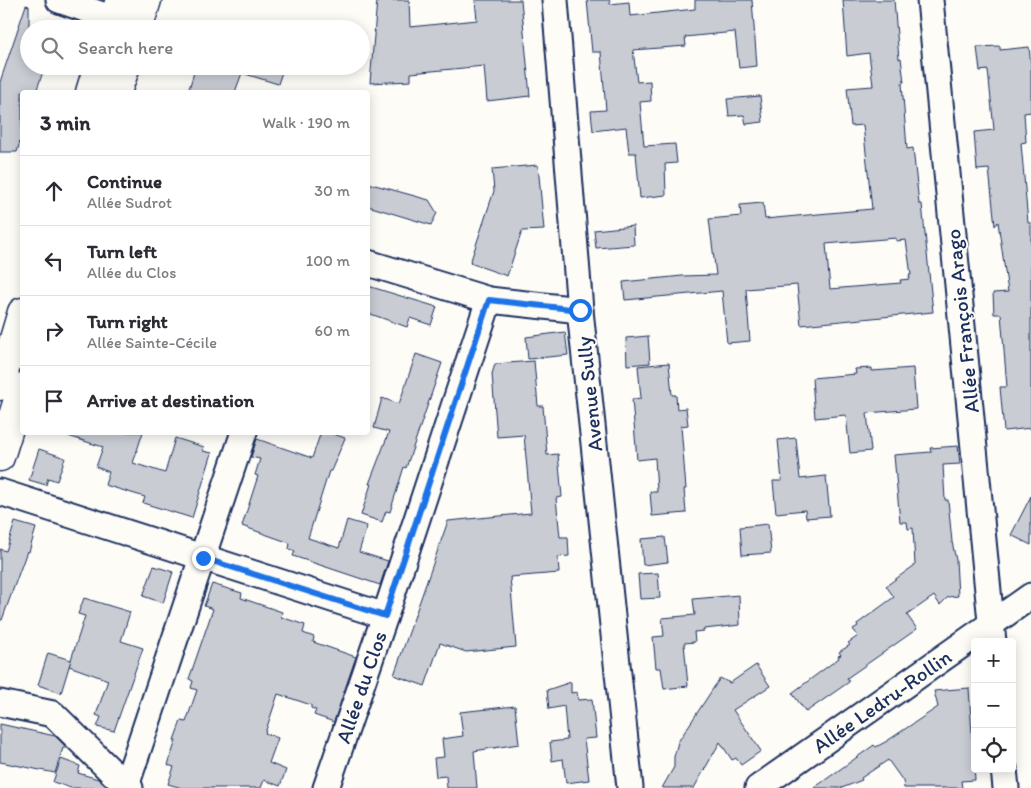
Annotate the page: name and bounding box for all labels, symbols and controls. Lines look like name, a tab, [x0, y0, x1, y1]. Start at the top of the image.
search box	[20, 20, 370, 75]
icon: search	[38, 34, 66, 62]
text: Search here	[78, 36, 173, 59]
text: 3 min	[40, 110, 90, 135]
text: Walk · 190 m	[262, 113, 350, 132]
text: Continue	[87, 170, 162, 193]
icon: ahead	[40, 177, 68, 205]
text: 30 m	[314, 181, 350, 200]
text: Allée Sudrot	[87, 193, 172, 212]
street label: Allée François Arago	[940, 228, 984, 414]
text: Turn left	[87, 240, 157, 263]
icon: left	[40, 247, 68, 275]
text: 100 m	[306, 251, 350, 270]
text: Allée du Clos	[87, 263, 176, 282]
route start	[569, 299, 592, 322]
text: Turn right	[87, 310, 168, 333]
icon: right	[40, 317, 68, 345]
text: 60 m	[315, 321, 350, 340]
text: Allée Sainte-Cécile	[87, 333, 217, 352]
street label: Avenue Sully	[571, 335, 607, 453]
icon: arrive	[40, 387, 68, 415]
text: Arrive at destination	[87, 389, 254, 412]
route end	[192, 547, 215, 570]
street label: Allée du Clos	[330, 628, 392, 746]
map controls	[971, 638, 1016, 773]
button: +	[971, 638, 1016, 683]
street label: Allée Ledru-Rollin	[808, 644, 956, 758]
button: −	[971, 683, 1016, 728]
button: locate	[971, 728, 1016, 773]

